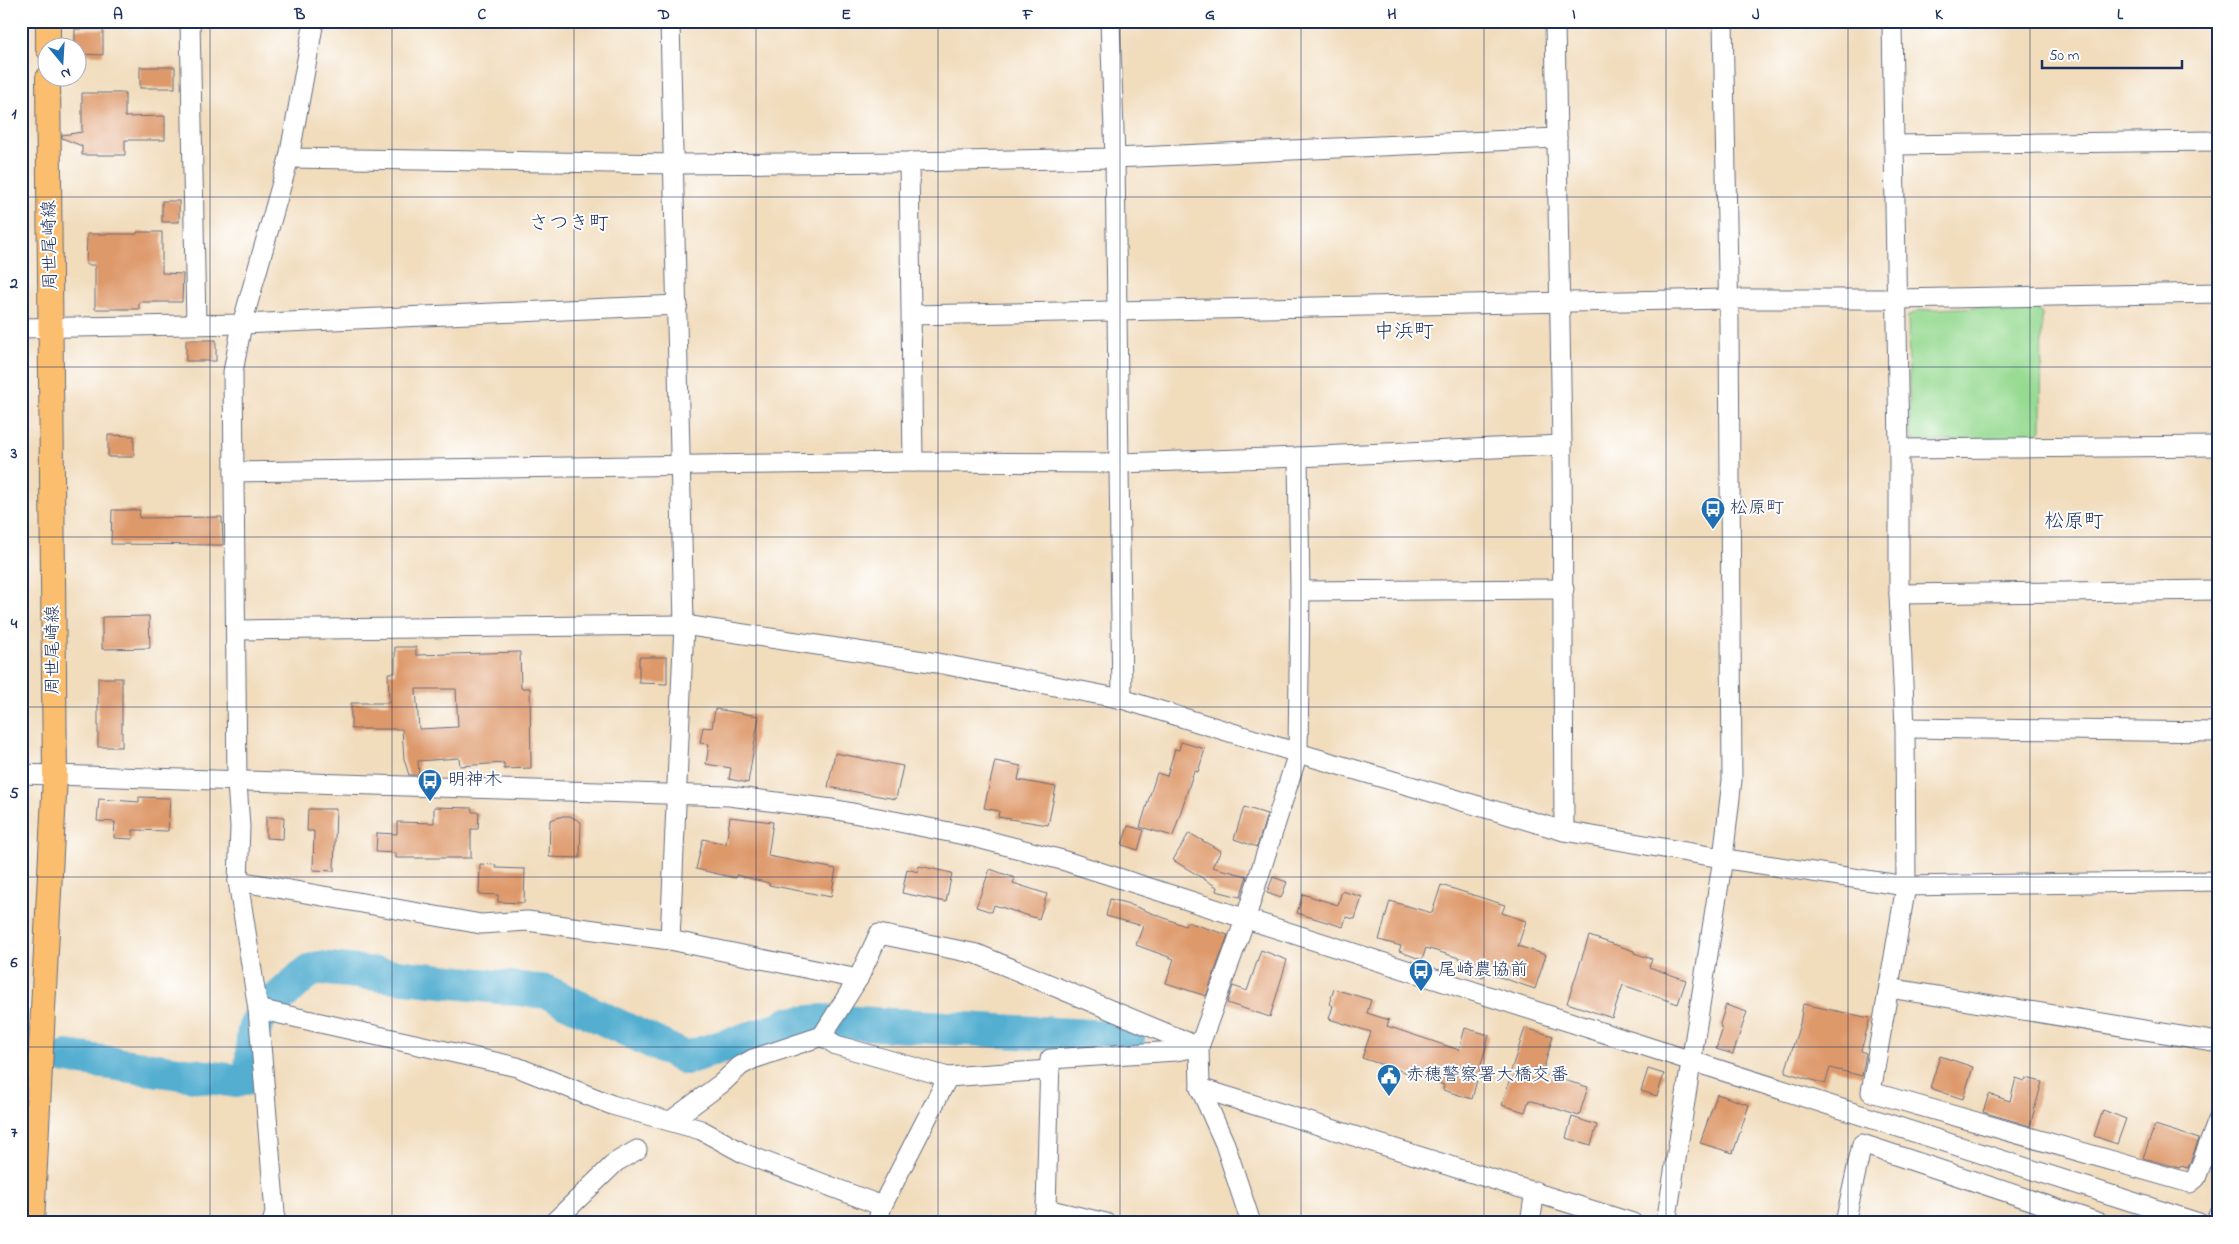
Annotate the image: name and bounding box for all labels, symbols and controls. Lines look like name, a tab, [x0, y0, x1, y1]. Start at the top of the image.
text: A	[113, 3, 123, 27]
text: B	[294, 3, 306, 27]
text: C	[478, 3, 487, 27]
text: D	[657, 3, 670, 27]
text: E	[841, 3, 851, 27]
text: F	[1022, 3, 1034, 27]
text: G	[1205, 3, 1215, 27]
text: H	[1387, 3, 1397, 27]
text: I	[1572, 3, 1576, 27]
text: J	[1752, 3, 1760, 27]
text: K	[1935, 3, 1944, 27]
text: L	[2117, 3, 2124, 27]
north arrow	[38, 38, 88, 88]
scale bar	[2042, 38, 2182, 70]
text: 50 m	[2049, 45, 2080, 67]
text: N	[58, 61, 73, 84]
text: 1	[11, 102, 17, 126]
street label: 周世尾崎線	[37, 200, 65, 290]
district label: さつき町	[529, 210, 609, 239]
text: 2	[9, 272, 18, 296]
district label: 中浜町	[1374, 318, 1434, 347]
text: 3	[10, 442, 18, 466]
bus stop icon: 松原町	[1700, 496, 1726, 530]
place label: 松原町	[1730, 496, 1784, 522]
district label: 松原町	[2044, 508, 2104, 537]
street label: 周世尾崎線	[41, 605, 67, 695]
text: 4	[10, 612, 18, 636]
bus stop icon: 明神木	[417, 768, 443, 802]
place label: 明神木	[448, 768, 502, 794]
text: 5	[9, 782, 19, 806]
text: 6	[9, 951, 18, 975]
bus stop icon: 尾崎農協前	[1408, 958, 1434, 992]
place label: 尾崎農協前	[1438, 958, 1528, 984]
public building icon: 赤穂警察署大橋交番	[1376, 1063, 1402, 1097]
place label: 赤穂警察署大橋交番	[1406, 1063, 1568, 1089]
text: 7	[11, 1121, 18, 1145]

